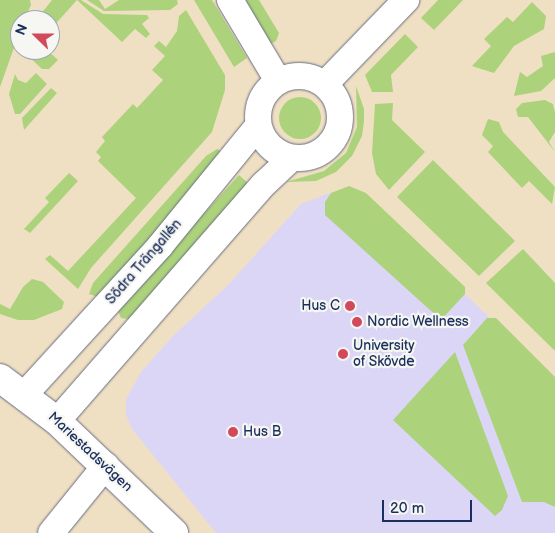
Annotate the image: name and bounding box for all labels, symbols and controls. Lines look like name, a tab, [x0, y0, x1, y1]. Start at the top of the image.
north arrow	[10, 10, 60, 60]
text: N	[12, 22, 31, 38]
street label: Södra Trängallén	[102, 216, 186, 308]
place label: Hus C	[301, 298, 340, 314]
marker: Hus C	[344, 300, 356, 312]
place label: Nordic Wellness	[367, 314, 469, 330]
marker: Nordic Wellness	[351, 316, 363, 328]
place label: University of Skövde	[353, 338, 415, 371]
marker: University of Skövde	[337, 348, 349, 360]
street label: Mariestadsvägen	[44, 409, 136, 495]
place label: Hus B	[243, 424, 281, 440]
marker: Hus B	[227, 426, 239, 438]
scale bar	[385, 490, 475, 522]
text: 20 m	[390, 499, 424, 518]

